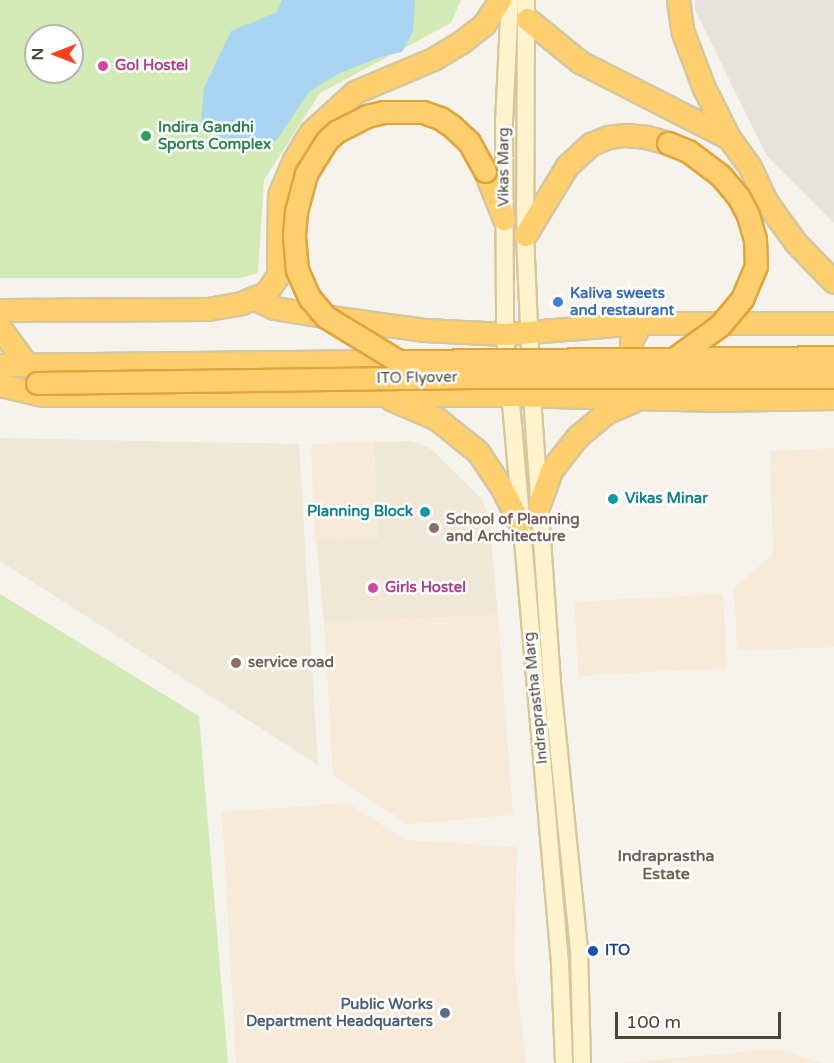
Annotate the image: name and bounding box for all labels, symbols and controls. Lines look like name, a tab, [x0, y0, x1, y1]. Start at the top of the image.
north arrow	[24, 24, 84, 84]
text: N	[28, 48, 48, 60]
place label: Gol Hostel	[115, 57, 188, 75]
marker: Gol Hostel	[96, 59, 110, 73]
place label: Indira Gandhi Sports Complex	[158, 118, 271, 153]
street label: Vikas Marg	[495, 127, 513, 207]
marker: Indira Gandhi Sports Complex	[139, 129, 153, 143]
place label: Kaliva sweets and restaurant	[570, 284, 674, 319]
marker: Kaliva sweets and restaurant	[551, 295, 565, 309]
street label: ITO Flyover	[376, 368, 458, 388]
place label: Vikas Minar	[625, 490, 708, 508]
marker: Vikas Minar	[606, 492, 620, 506]
place label: Planning Block	[307, 503, 413, 521]
marker: Planning Block	[418, 505, 432, 519]
place label: School of Planning and Architecture	[446, 510, 580, 545]
marker: School of Planning and Architecture	[427, 521, 441, 535]
place label: Girls Hostel	[385, 579, 466, 597]
marker: Girls Hostel	[366, 581, 380, 595]
street label: Indraprastha Marg	[520, 631, 552, 765]
place label: service road	[248, 654, 334, 672]
marker: service road	[229, 656, 243, 670]
district label: Indraprastha Estate	[617, 846, 715, 884]
place label: ITO	[605, 942, 630, 960]
marker: ITO	[586, 944, 600, 958]
place label: Public Works Department Headquarters	[246, 995, 433, 1030]
scale bar	[618, 1000, 784, 1038]
marker: Public Works Department Headquarters	[438, 1006, 452, 1020]
text: 100 m	[626, 1011, 681, 1033]

